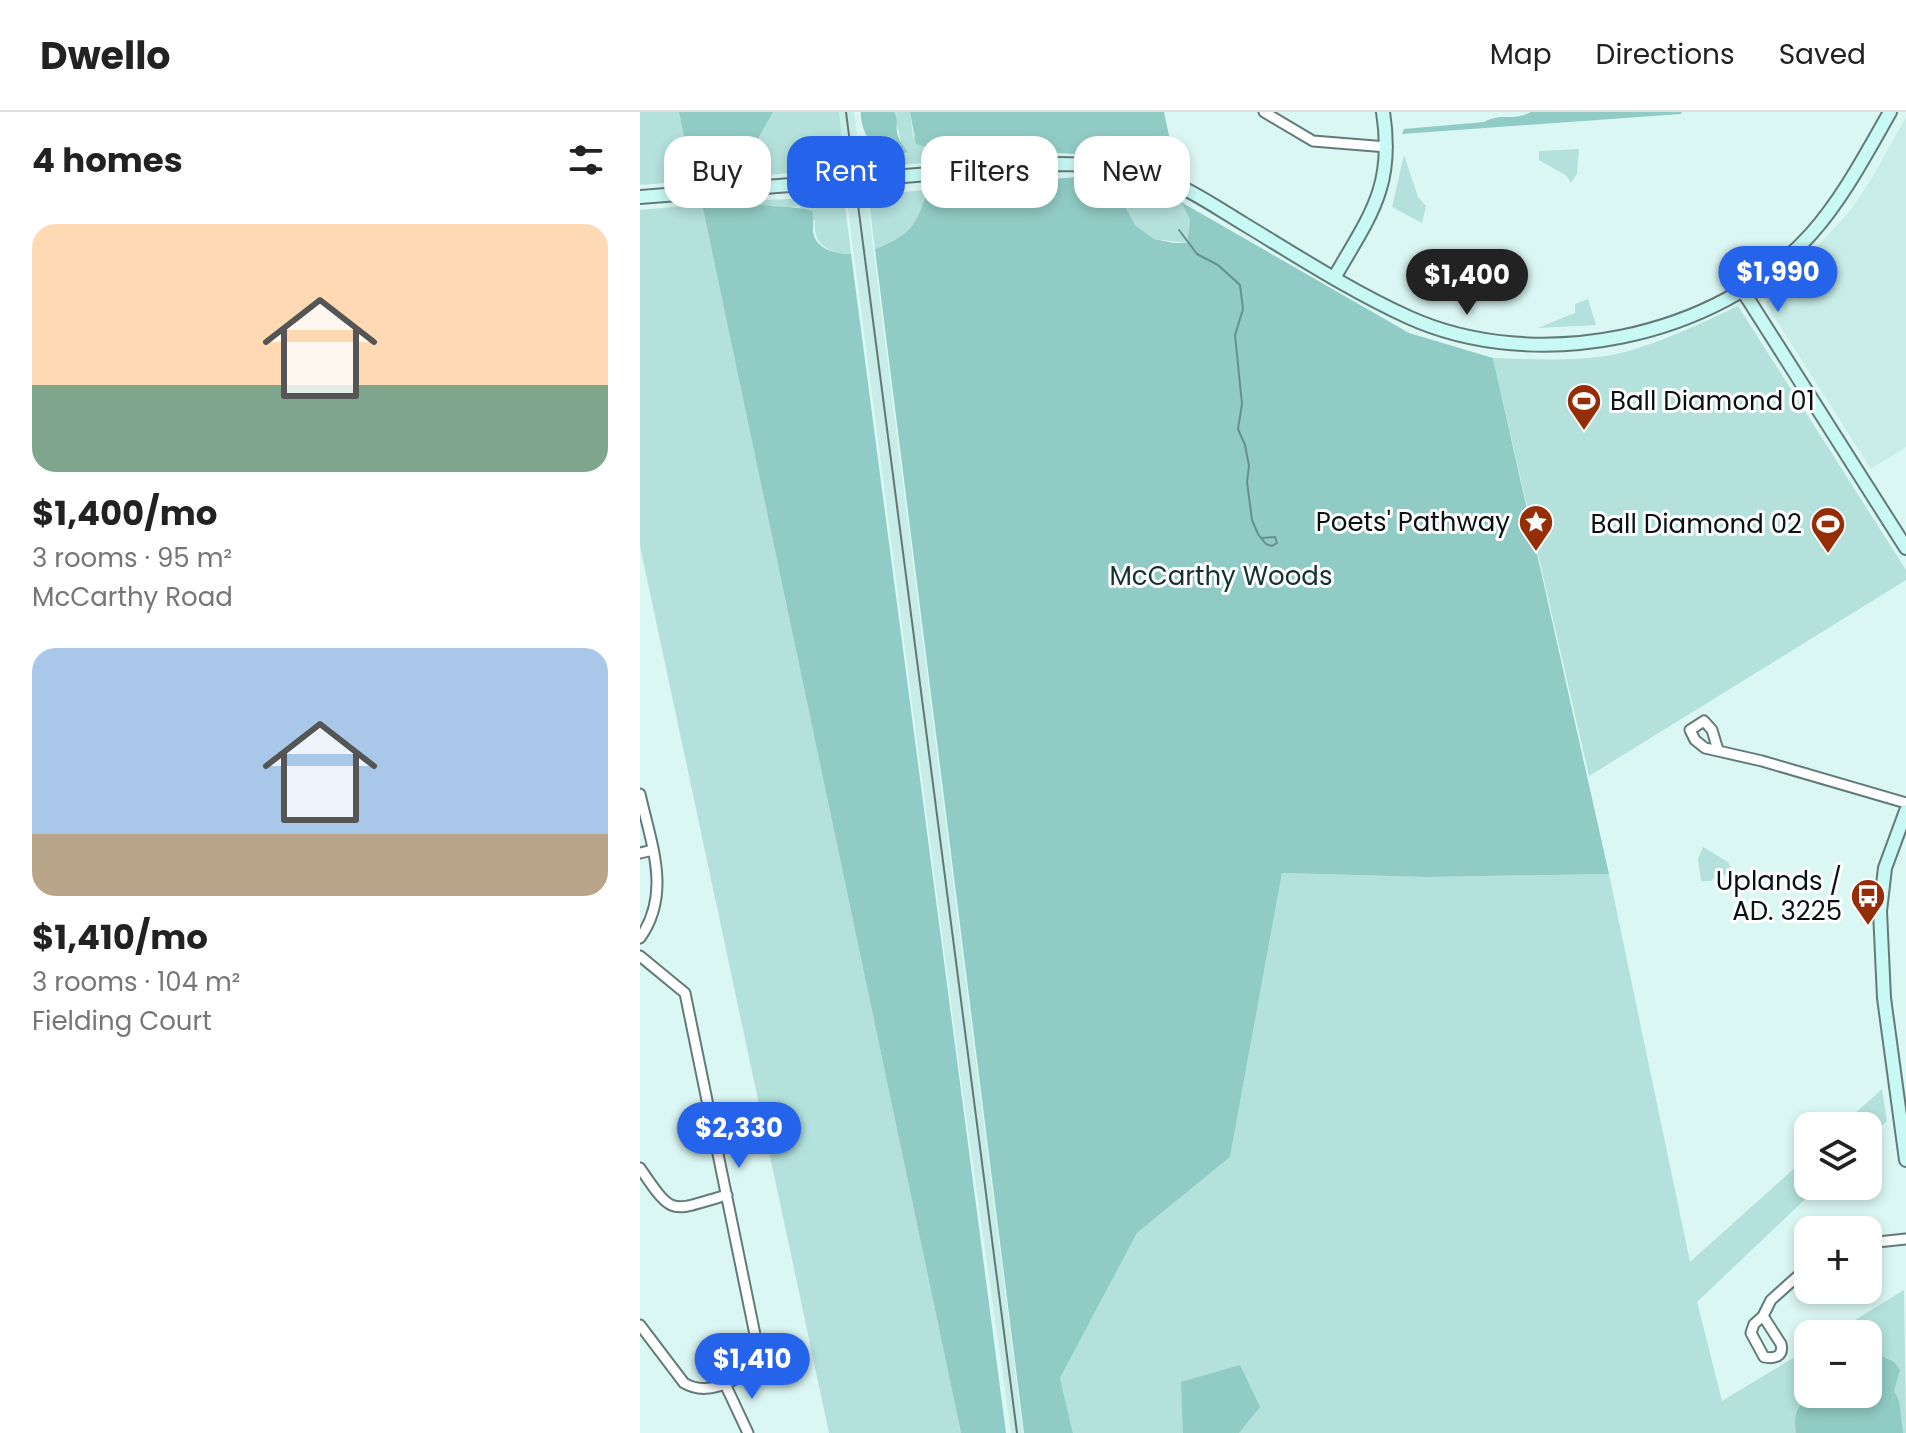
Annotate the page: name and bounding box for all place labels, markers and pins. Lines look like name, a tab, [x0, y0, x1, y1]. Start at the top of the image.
pin: $1,990	[1713, 246, 1843, 314]
pin: $1,400	[1402, 249, 1532, 317]
sports icon: Ball Diamond 01	[1565, 382, 1603, 432]
place label: Ball Diamond 01	[1610, 383, 1815, 419]
place icon: Poets' Pathway	[1517, 503, 1555, 553]
place label: Poets' Pathway	[1316, 504, 1510, 540]
sports icon: Ball Diamond 02	[1809, 505, 1847, 555]
place label: Ball Diamond 02	[1591, 506, 1802, 542]
place label: Uplands / AD. 3225	[1716, 863, 1842, 929]
bus stop icon: Uplands / AD. 3225	[1849, 877, 1887, 927]
pin: $2,330	[674, 1102, 804, 1170]
pin: $1,410	[687, 1333, 817, 1401]

